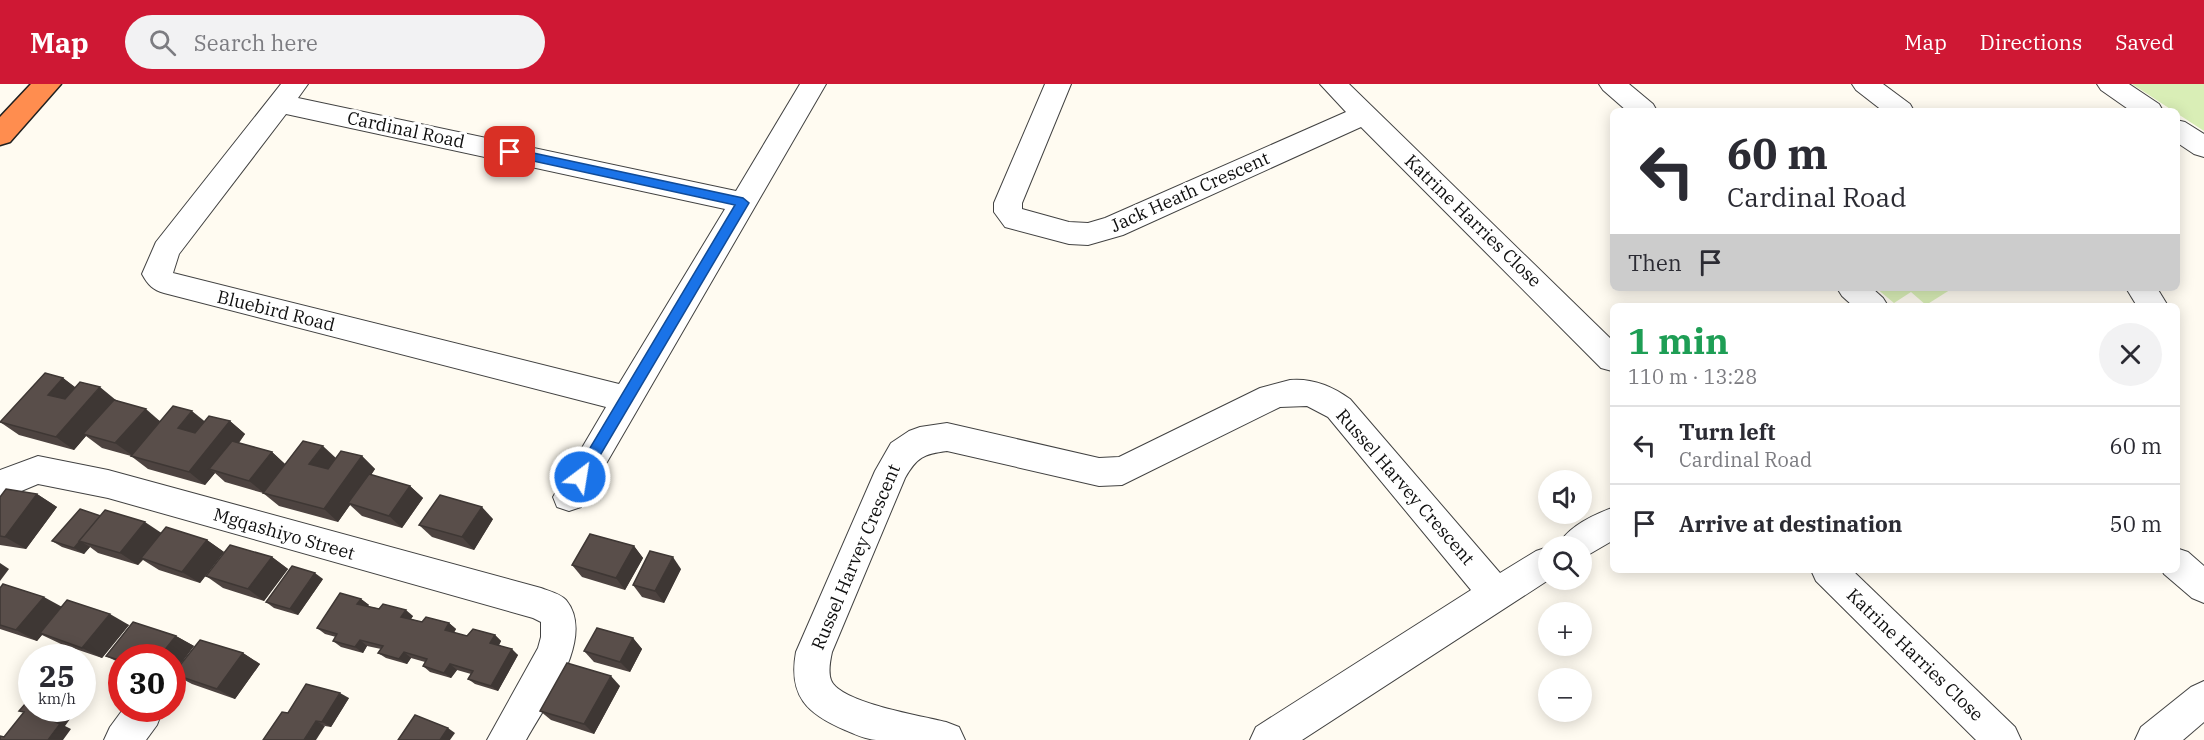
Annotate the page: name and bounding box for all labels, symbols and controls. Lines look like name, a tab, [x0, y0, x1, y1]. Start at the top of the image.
search box	[125, 15, 545, 69]
text: Map	[30, 24, 89, 61]
icon: search	[146, 26, 179, 59]
text: Search here	[194, 28, 318, 57]
text: Map	[1904, 28, 1947, 56]
text: Directions	[1980, 28, 2082, 56]
text: Saved	[2115, 28, 2174, 56]
street label: Cardinal Road	[345, 106, 467, 153]
pin	[484, 126, 535, 177]
text: 60 m	[1727, 126, 1828, 181]
icon: left	[1628, 132, 1706, 210]
icon: arrive	[493, 135, 526, 168]
street label: Jack Heath Crescent	[1107, 146, 1273, 237]
street label: Katrine Harries Close	[1400, 149, 1547, 292]
text: Cardinal Road	[1727, 179, 1907, 214]
icon: arrive	[1694, 246, 1727, 279]
text: Then	[1628, 248, 1682, 277]
street label: Bluebird Road	[215, 285, 338, 336]
text: 1 min	[1628, 317, 1729, 364]
button: close	[2099, 323, 2162, 386]
text: 110 m · 13:28	[1628, 363, 1757, 390]
street label: Russel Harvey Crescent	[1331, 404, 1480, 570]
text: Turn left	[1679, 417, 1775, 446]
icon: left	[1628, 429, 1661, 462]
text: 60 m	[2110, 431, 2162, 460]
position arrow	[548, 445, 612, 509]
text: Cardinal Road	[1679, 446, 1812, 473]
street label: Russel Harvey Crescent	[806, 460, 905, 653]
map controls	[1538, 470, 1592, 722]
button: sound	[1538, 470, 1592, 524]
street label: Mgqashiyo Street	[211, 502, 357, 565]
icon: arrive	[1628, 507, 1661, 540]
text: Arrive at destination	[1679, 509, 1902, 538]
text: 50 m	[2110, 509, 2162, 538]
button: search	[1538, 536, 1592, 590]
street label: Katrine Harries Close	[1842, 583, 1989, 726]
button: +	[1538, 602, 1592, 656]
speed limit sign: 30	[108, 644, 186, 722]
text: 25	[39, 656, 75, 695]
button: −	[1538, 668, 1592, 722]
text: km/h	[38, 689, 76, 708]

